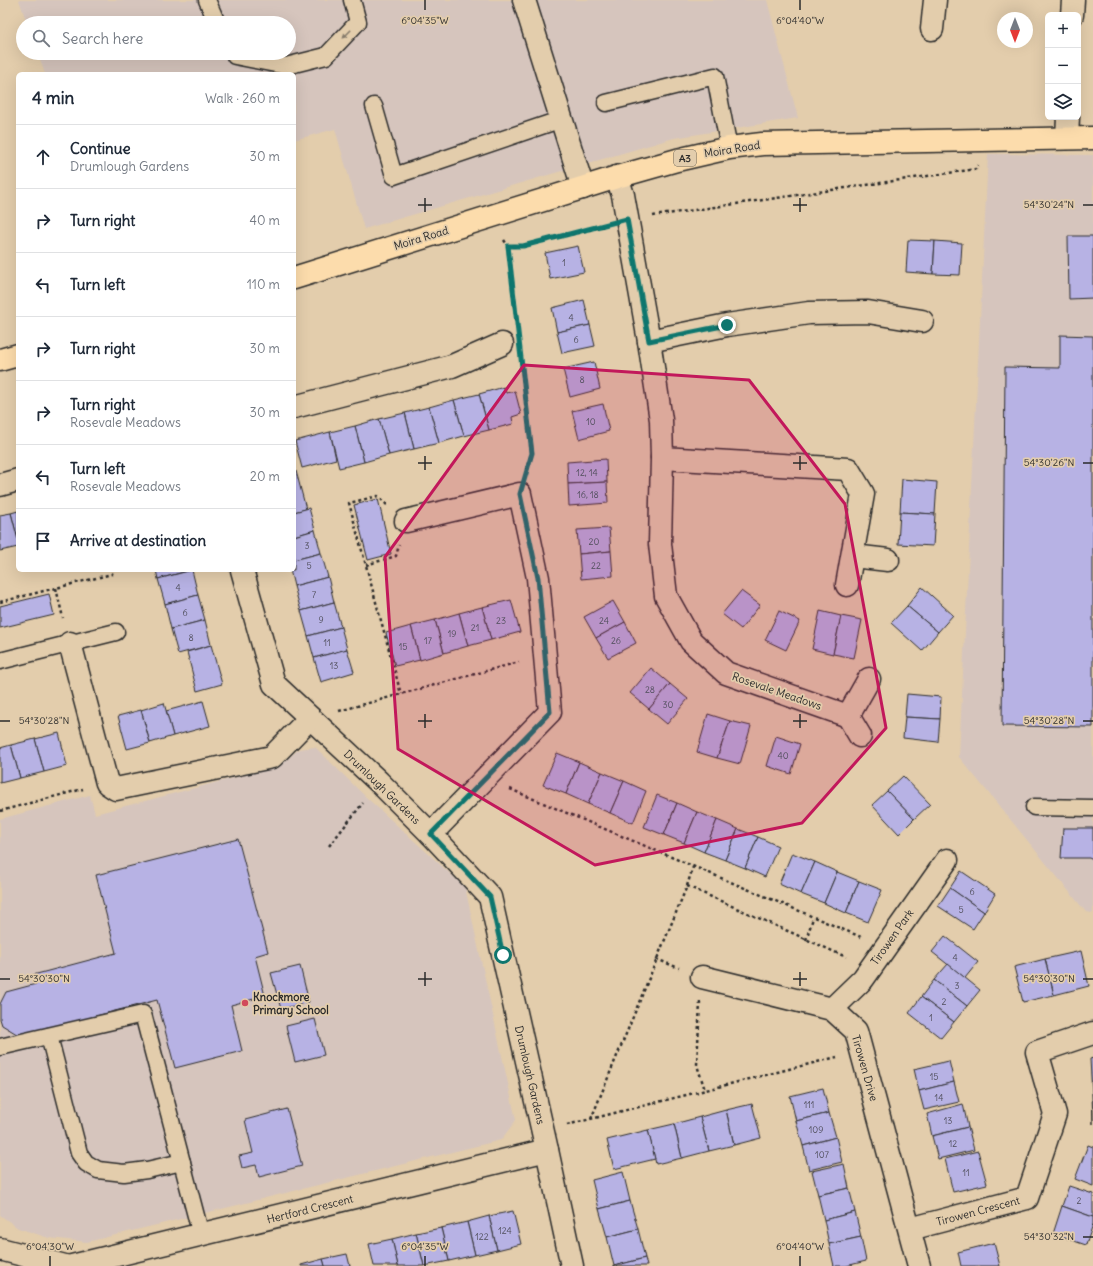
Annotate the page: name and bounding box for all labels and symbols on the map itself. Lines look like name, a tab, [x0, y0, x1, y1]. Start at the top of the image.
north arrow	[997, 12, 1033, 48]
text: 6°04'35"W	[401, 14, 449, 27]
text: 6°04'40"W	[776, 14, 824, 27]
one-way arrow	[342, 29, 352, 39]
street label: Moira Road	[703, 138, 762, 160]
road number: A3	[674, 150, 696, 166]
text: 54°30'24"N	[1024, 198, 1074, 211]
street label: Moira Road	[392, 223, 451, 253]
house number: 1	[562, 257, 566, 268]
house number: 4	[568, 312, 574, 323]
route end	[718, 316, 736, 334]
house number: 6	[573, 334, 579, 345]
house number: 8	[579, 374, 585, 385]
house number: 10	[586, 416, 596, 427]
text: 54°30'26"N	[1024, 456, 1074, 469]
house number: 12, 14	[576, 467, 598, 478]
house number: 16, 18	[577, 489, 599, 500]
house number: 20	[589, 536, 600, 547]
house number: 3	[304, 540, 310, 551]
house number: 5	[306, 560, 312, 571]
house number: 22	[591, 560, 601, 571]
house number: 4	[175, 582, 181, 593]
house number: 7	[312, 589, 317, 600]
house number: 6	[182, 607, 188, 618]
house number: 9	[318, 614, 324, 625]
house number: 23	[496, 615, 506, 626]
house number: 24	[599, 615, 609, 626]
house number: 21	[471, 622, 479, 633]
house number: 19	[448, 628, 456, 639]
house number: 8	[188, 632, 194, 643]
house number: 17	[424, 635, 433, 646]
house number: 26	[611, 635, 621, 646]
house number: 11	[323, 637, 331, 648]
house number: 15	[399, 641, 407, 652]
house number: 13	[330, 660, 338, 671]
street label: Rosevale Meadows	[730, 669, 824, 713]
house number: 28	[645, 684, 655, 695]
house number: 30	[662, 699, 674, 710]
text: 54°30'28"N	[19, 714, 69, 727]
text: 54°30'28"N	[1024, 714, 1074, 727]
street label: Drumlough Gardens	[341, 747, 423, 827]
house number: 40	[777, 750, 789, 761]
house number: 6	[969, 886, 975, 897]
house number: 5	[958, 904, 964, 915]
street label: Tirowen Park	[868, 906, 917, 968]
route start	[494, 946, 512, 964]
house number: 4	[952, 952, 958, 963]
text: 54°30'30"N	[18, 972, 70, 985]
text: 54°30'30"N	[1023, 972, 1075, 985]
house number: 3	[954, 980, 960, 991]
place label: Knockmore Primary School	[253, 990, 329, 1018]
house number: 2	[942, 996, 947, 1007]
marker: Knockmore Primary School	[240, 998, 250, 1008]
house number: 1	[929, 1012, 933, 1023]
street label: Drumlough Gardens	[512, 1024, 548, 1126]
street label: Tirowen Drive	[849, 1033, 881, 1103]
house number: 15	[930, 1071, 938, 1082]
house number: 14	[935, 1092, 943, 1103]
house number: 111	[804, 1099, 814, 1110]
house number: 13	[944, 1115, 952, 1126]
house number: 109	[809, 1124, 823, 1135]
house number: 12	[949, 1138, 957, 1149]
house number: 107	[815, 1149, 829, 1160]
house number: 11	[962, 1167, 970, 1178]
street label: Hertford Crescent	[265, 1191, 355, 1227]
street label: Tirowen Crescent	[935, 1193, 1022, 1229]
house number: 2	[1077, 1195, 1082, 1206]
house number: 124	[498, 1225, 512, 1236]
text: 54°30'32"N	[1024, 1230, 1074, 1243]
house number: 122	[475, 1231, 489, 1242]
text: 6°04'30"W	[26, 1240, 74, 1253]
text: 6°04'35"W	[401, 1240, 449, 1253]
text: 6°04'40"W	[776, 1240, 824, 1253]

